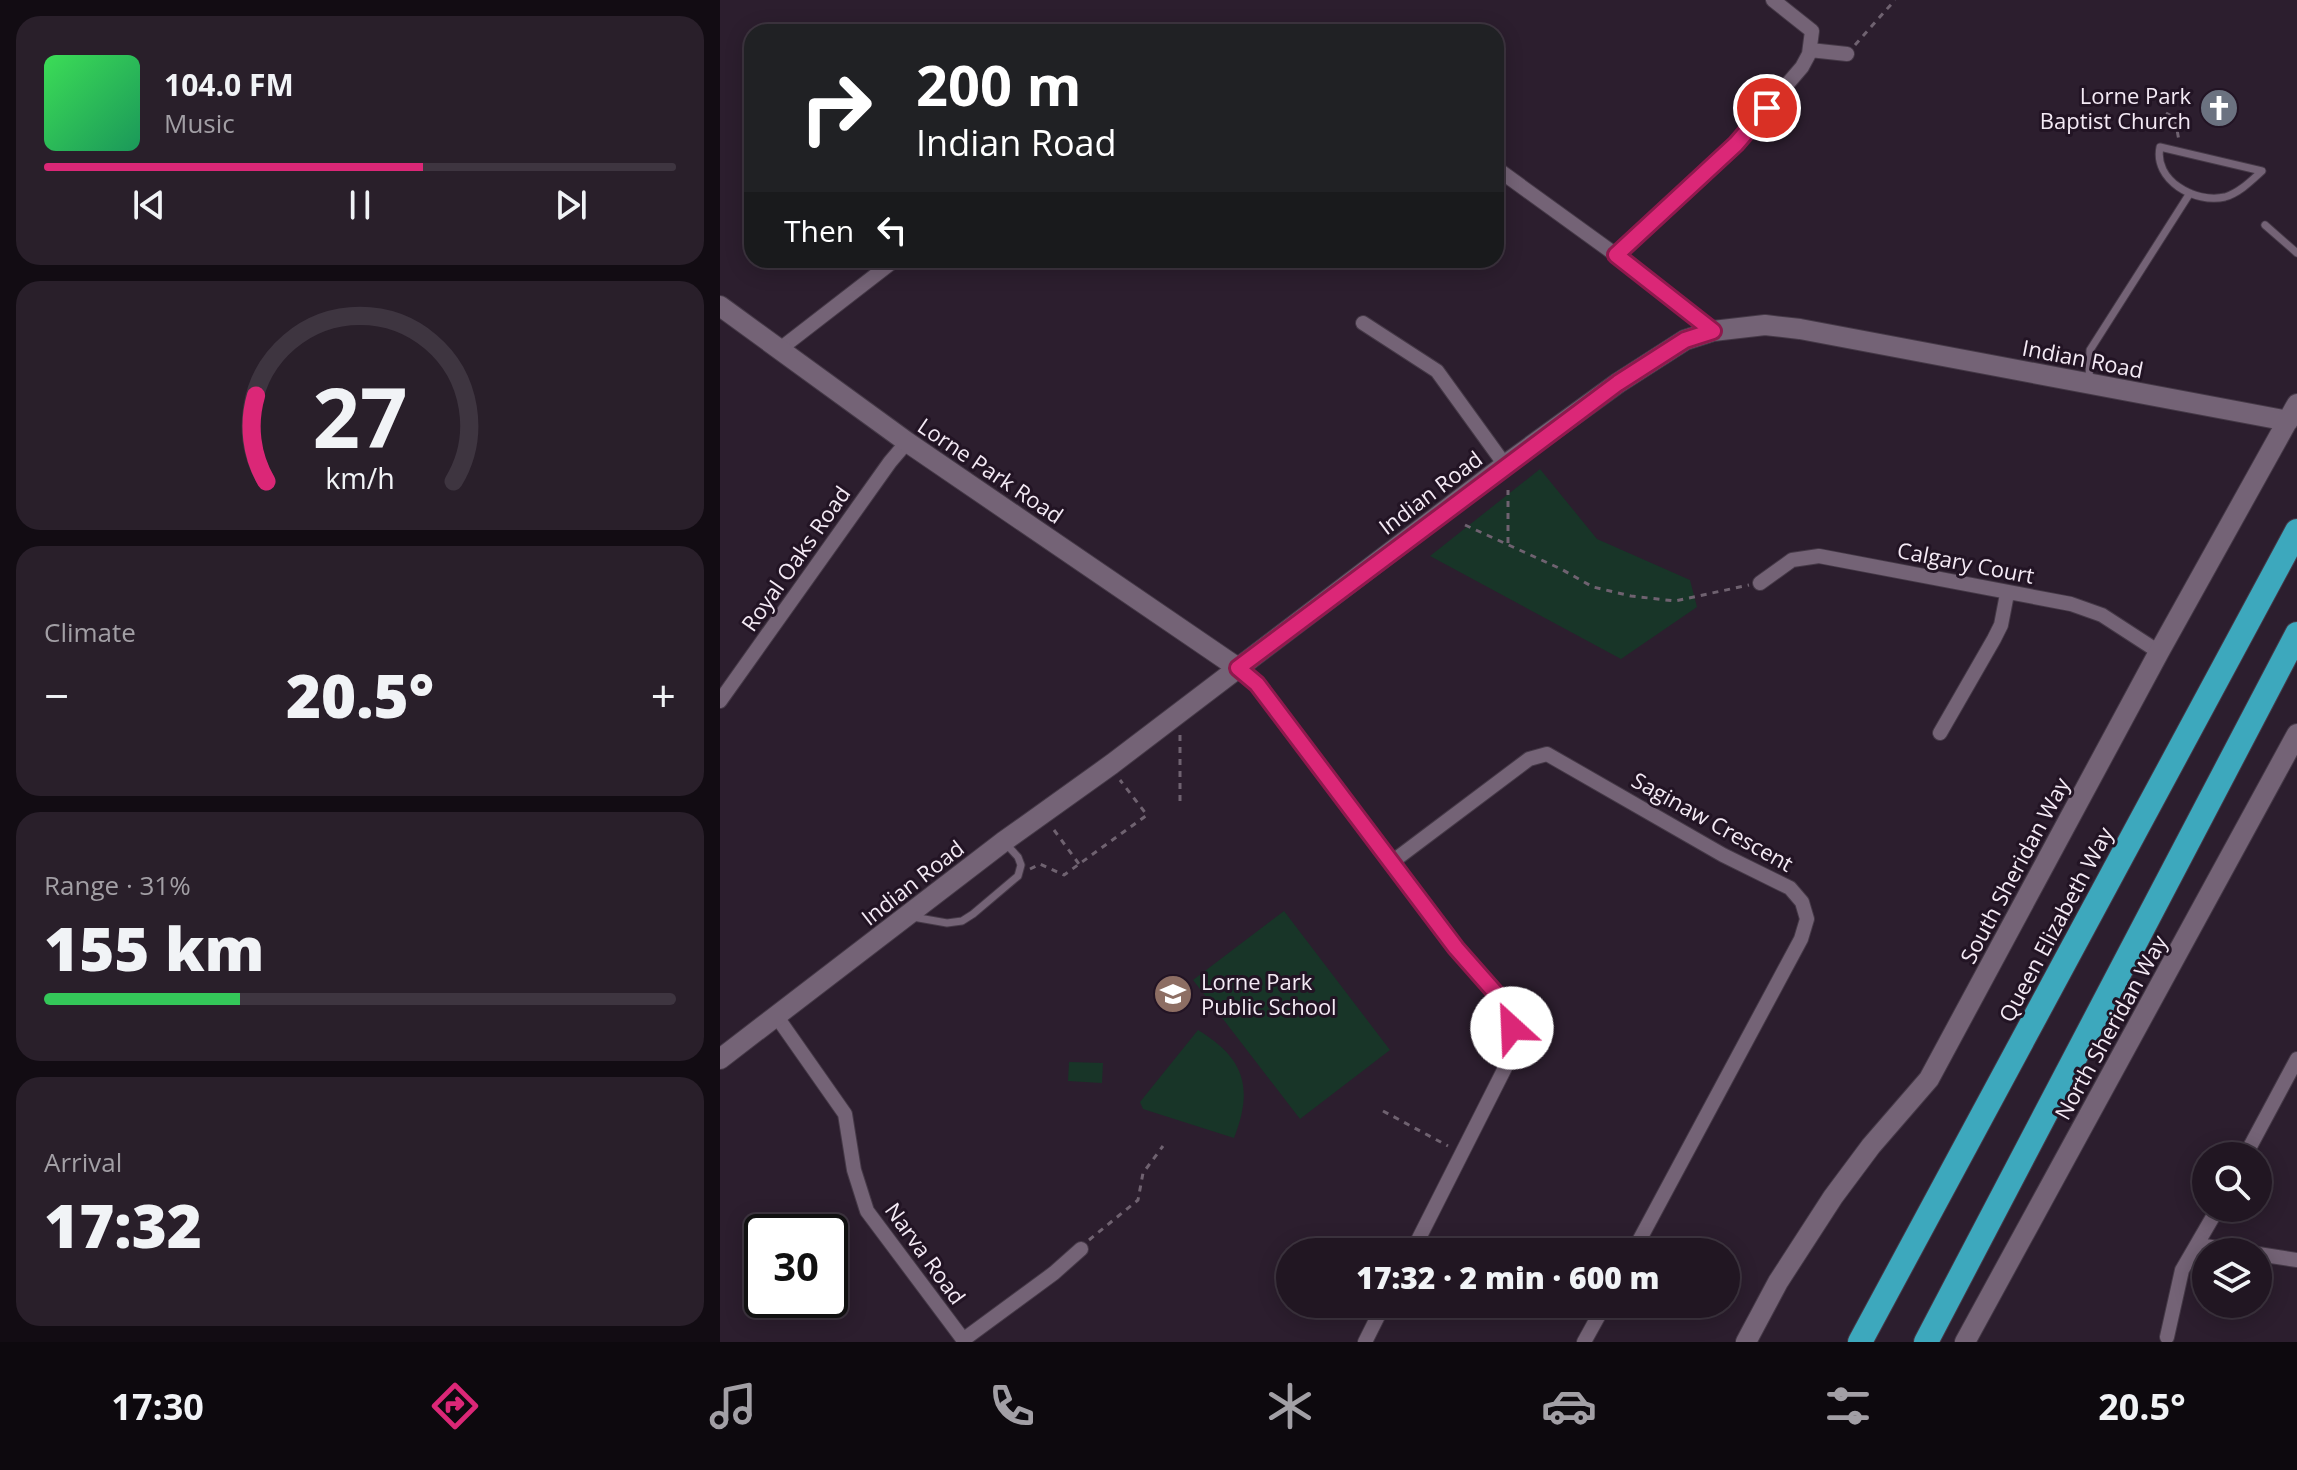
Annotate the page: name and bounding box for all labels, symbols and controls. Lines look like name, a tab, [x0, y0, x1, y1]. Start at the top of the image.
text: 200 m	[916, 46, 1082, 122]
icon: right	[784, 56, 888, 160]
text: 104.0 FM	[164, 64, 294, 105]
pin	[1733, 74, 1801, 142]
place label: Lorne Park Baptist Church	[2040, 80, 2191, 135]
icon: arrive	[1745, 86, 1789, 130]
church icon: Lorne Park Baptist Church	[2198, 87, 2240, 129]
text: Music	[164, 105, 235, 141]
text: Indian Road	[916, 118, 1117, 167]
icon: previous	[127, 183, 171, 227]
icon: pause	[338, 183, 382, 227]
icon: next	[549, 183, 593, 227]
icon: left	[870, 208, 914, 252]
text: Then	[784, 210, 854, 251]
street label: Indian Road	[2020, 332, 2146, 384]
text: 27	[312, 358, 408, 471]
street label: Lorne Park Road	[912, 410, 1070, 530]
street label: Indian Road	[1372, 443, 1488, 541]
text: km/h	[325, 458, 395, 497]
street label: Royal Oaks Road	[734, 479, 856, 637]
street label: Calgary Court	[1895, 534, 2037, 590]
text: Climate	[44, 614, 136, 650]
text: 20.5°	[286, 654, 434, 736]
text: −	[44, 665, 69, 725]
text: +	[651, 665, 676, 725]
street label: Saginaw Crescent	[1627, 764, 1799, 878]
street label: South Sheridan Way	[1952, 771, 2076, 968]
street label: Queen Elizabeth Way	[1991, 820, 2120, 1027]
street label: Indian Road	[854, 832, 970, 932]
text: Range · 31%	[44, 867, 191, 903]
text: 155 km	[44, 907, 265, 989]
street label: North Sheridan Way	[2047, 928, 2174, 1125]
place label: Lorne Park Public School	[1201, 966, 1337, 1021]
school or university icon: Lorne Park Public School	[1152, 973, 1194, 1015]
position arrow	[1470, 986, 1554, 1070]
map controls	[2192, 1142, 2272, 1318]
button: search	[2192, 1142, 2272, 1222]
text: Arrival	[44, 1144, 122, 1180]
text: 17:32	[44, 1184, 202, 1266]
street label: Narva Road	[879, 1196, 973, 1310]
speed limit sign: 30	[744, 1214, 848, 1318]
button: layers	[2192, 1238, 2272, 1318]
text: 17:32 · 2 min · 600 m	[1356, 1257, 1660, 1298]
icon: directions	[427, 1378, 483, 1434]
icon: music	[705, 1378, 761, 1434]
icon: phone	[984, 1378, 1040, 1434]
icon: climate	[1262, 1378, 1318, 1434]
icon: car	[1541, 1378, 1597, 1434]
icon: filters	[1820, 1378, 1876, 1434]
text: 17:30	[111, 1382, 204, 1431]
text: 20.5°	[2098, 1382, 2186, 1431]

